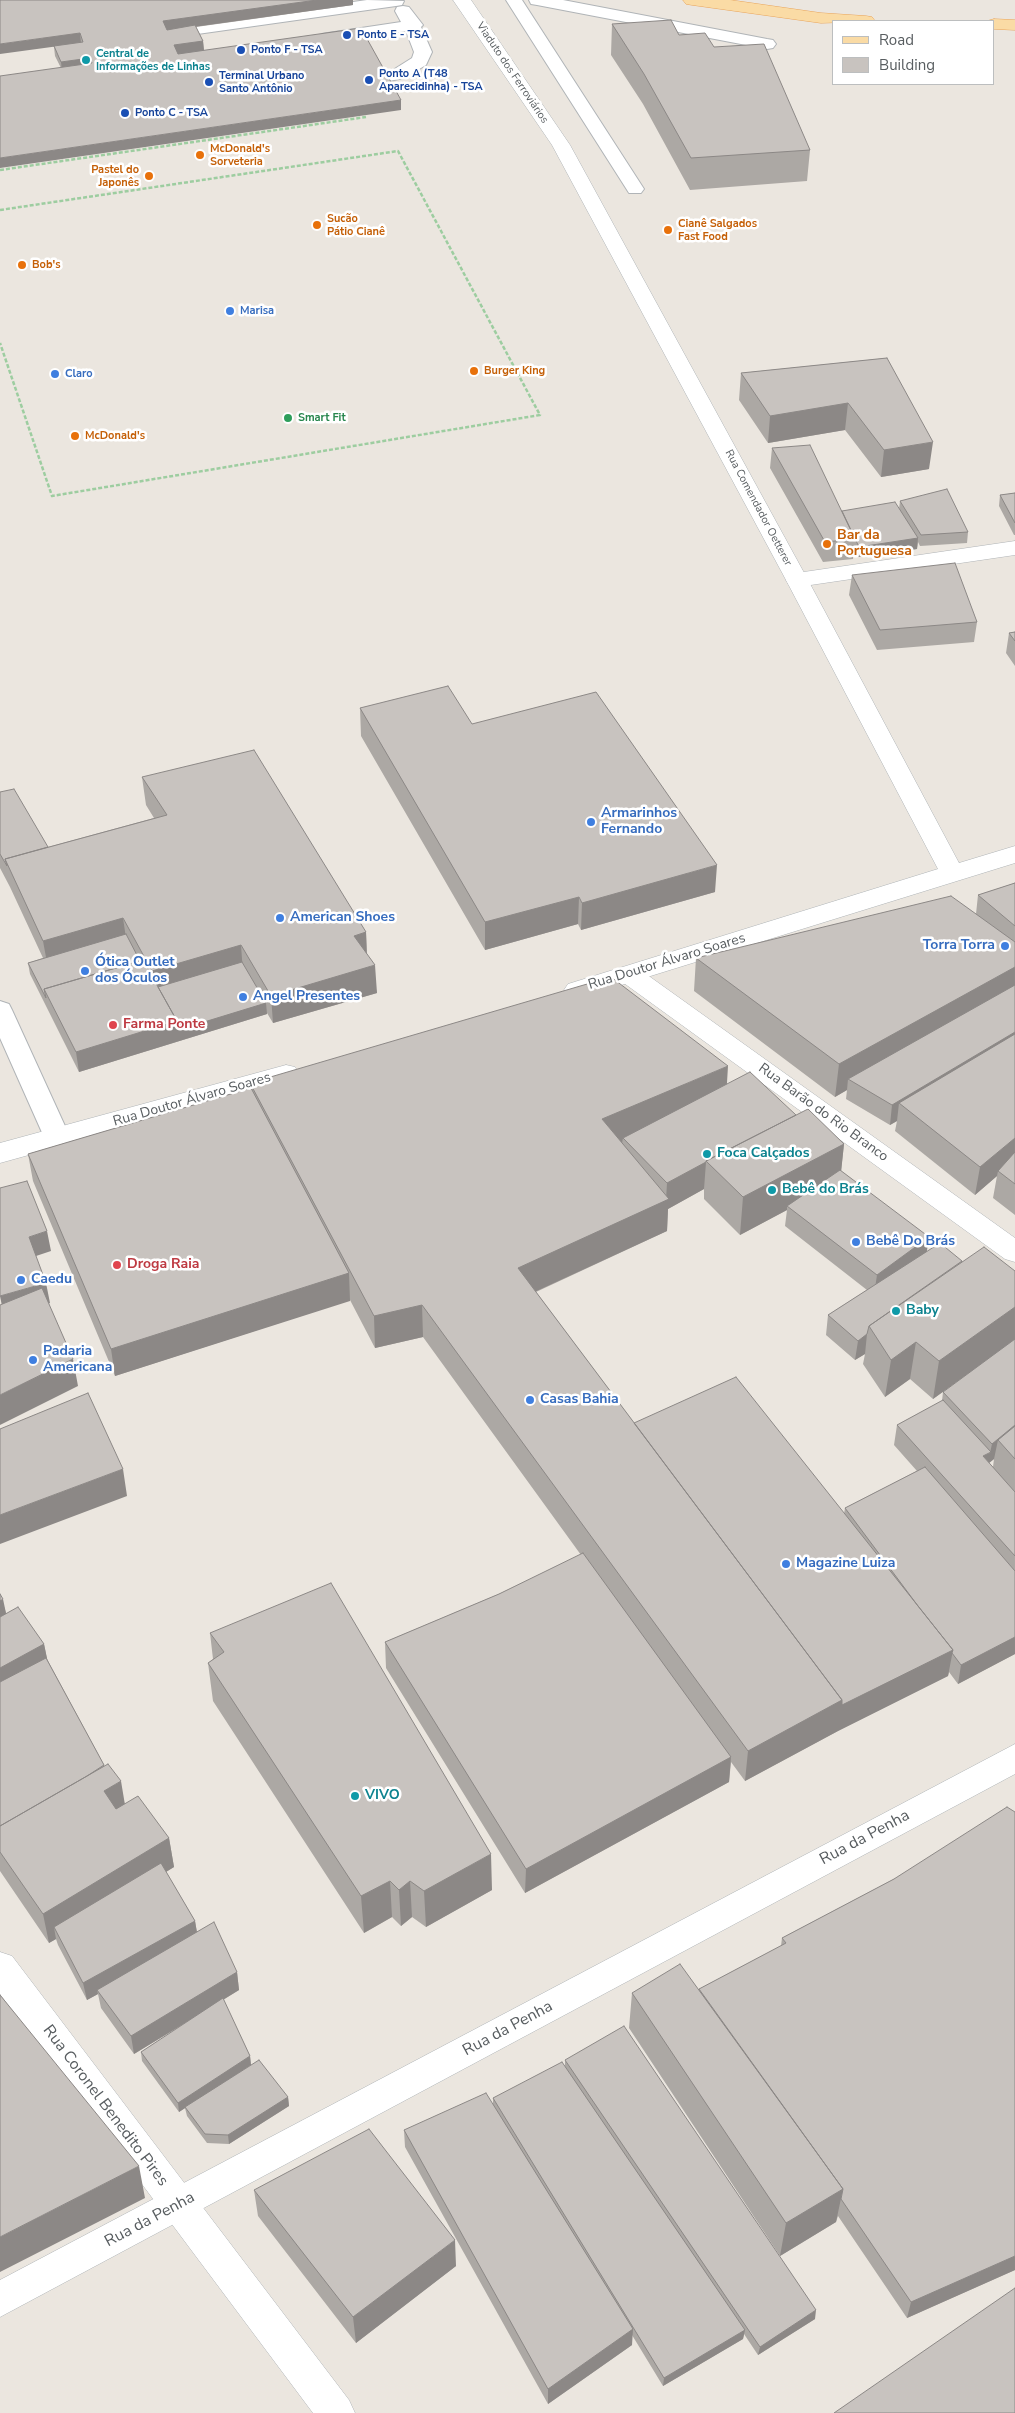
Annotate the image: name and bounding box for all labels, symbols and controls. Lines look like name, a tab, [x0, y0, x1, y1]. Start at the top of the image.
street label: Viaduto dos Ferroviários	[473, 20, 551, 126]
legend	[832, 20, 995, 85]
place label: Ponto E - TSA	[357, 28, 429, 42]
marker: Ponto E - TSA	[341, 29, 353, 41]
text: Road	[879, 30, 914, 50]
place label: Ponto F - TSA	[251, 43, 323, 57]
marker: Ponto F - TSA	[235, 44, 247, 56]
place label: Central de Informações de Linhas	[96, 47, 210, 73]
marker: Central de Informações de Linhas	[80, 54, 92, 66]
text: Building	[879, 55, 935, 75]
place label: Ponto A (T48 Aparecidinha) - TSA	[379, 67, 483, 93]
place label: Terminal Urbano Santo Antônio	[219, 69, 304, 95]
marker: Ponto A (T48 Aparecidinha) - TSA	[363, 74, 375, 86]
marker: Terminal Urbano Santo Antônio	[203, 76, 215, 88]
place label: Ponto C - TSA	[135, 106, 208, 120]
marker: Ponto C - TSA	[119, 107, 131, 119]
place label: McDonald's Sorveteria	[210, 142, 270, 168]
marker: McDonald's Sorveteria	[194, 149, 206, 161]
place label: Pastel do Japonês	[91, 163, 139, 189]
marker: Pastel do Japonês	[143, 170, 155, 182]
place label: Sucão Pátio Cianê	[327, 212, 385, 238]
place label: Cianê Salgados Fast Food	[678, 217, 757, 243]
marker: Sucão Pátio Cianê	[311, 219, 323, 231]
marker: Cianê Salgados Fast Food	[662, 224, 674, 236]
place label: Bob's	[32, 258, 61, 272]
marker: Bob's	[16, 259, 28, 271]
place label: Marisa	[240, 304, 274, 318]
marker: Marisa	[224, 305, 236, 317]
place label: Burger King	[484, 364, 545, 378]
marker: Burger King	[468, 365, 480, 377]
place label: Claro	[65, 367, 93, 381]
marker: Claro	[49, 368, 61, 380]
place label: Smart Fit	[298, 411, 346, 425]
marker: Smart Fit	[282, 412, 294, 424]
place label: McDonald's	[85, 429, 145, 443]
marker: McDonald's	[69, 430, 81, 442]
street label: Rua Comendador Oetterer	[722, 448, 794, 568]
place label: Bar da Portuguesa	[837, 528, 912, 560]
marker: Bar da Portuguesa	[821, 538, 833, 550]
place label: Armarinhos Fernando	[601, 806, 677, 839]
marker: Armarinhos Fernando	[585, 816, 597, 828]
place label: American Shoes	[290, 910, 395, 926]
marker: American Shoes	[274, 912, 286, 924]
street label: Rua Doutor Álvaro Soares	[586, 930, 748, 994]
place label: Torra Torra	[923, 938, 995, 954]
marker: Torra Torra	[999, 940, 1011, 952]
place label: Ótica Outlet dos Óculos	[95, 955, 175, 988]
marker: Ótica Outlet dos Óculos	[79, 965, 91, 977]
place label: Angel Presentes	[253, 989, 360, 1005]
marker: Angel Presentes	[237, 991, 249, 1003]
place label: Farma Ponte	[123, 1017, 205, 1033]
marker: Farma Ponte	[107, 1019, 119, 1031]
street label: Rua Barão do Rio Branco	[755, 1060, 891, 1166]
street label: Rua Doutor Álvaro Soares	[111, 1069, 273, 1131]
place label: Foca Calçados	[717, 1146, 810, 1162]
marker: Foca Calçados	[701, 1148, 713, 1160]
place label: Bebê do Brás	[782, 1182, 869, 1198]
marker: Bebê do Brás	[766, 1184, 778, 1196]
place label: Bebê Do Brás	[866, 1234, 955, 1250]
marker: Bebê Do Brás	[850, 1236, 862, 1248]
place label: Droga Raia	[127, 1257, 199, 1273]
marker: Droga Raia	[111, 1259, 123, 1271]
place label: Caedu	[31, 1272, 72, 1288]
marker: Caedu	[15, 1274, 27, 1286]
place label: Baby	[906, 1303, 939, 1319]
marker: Baby	[890, 1305, 902, 1317]
place label: Padaria Americana	[43, 1344, 112, 1376]
marker: Padaria Americana	[27, 1354, 39, 1366]
place label: Casas Bahia	[540, 1392, 619, 1408]
marker: Casas Bahia	[524, 1394, 536, 1406]
place label: Magazine Luiza	[796, 1556, 895, 1572]
marker: Magazine Luiza	[780, 1558, 792, 1570]
place label: VIVO	[365, 1788, 400, 1804]
marker: VIVO	[349, 1790, 361, 1802]
street label: Rua da Penha	[817, 1806, 913, 1870]
street label: Rua da Penha	[460, 1997, 556, 2061]
street label: Rua Coronel Benedito Pires	[38, 2022, 172, 2190]
street label: Rua da Penha	[102, 2188, 198, 2252]

